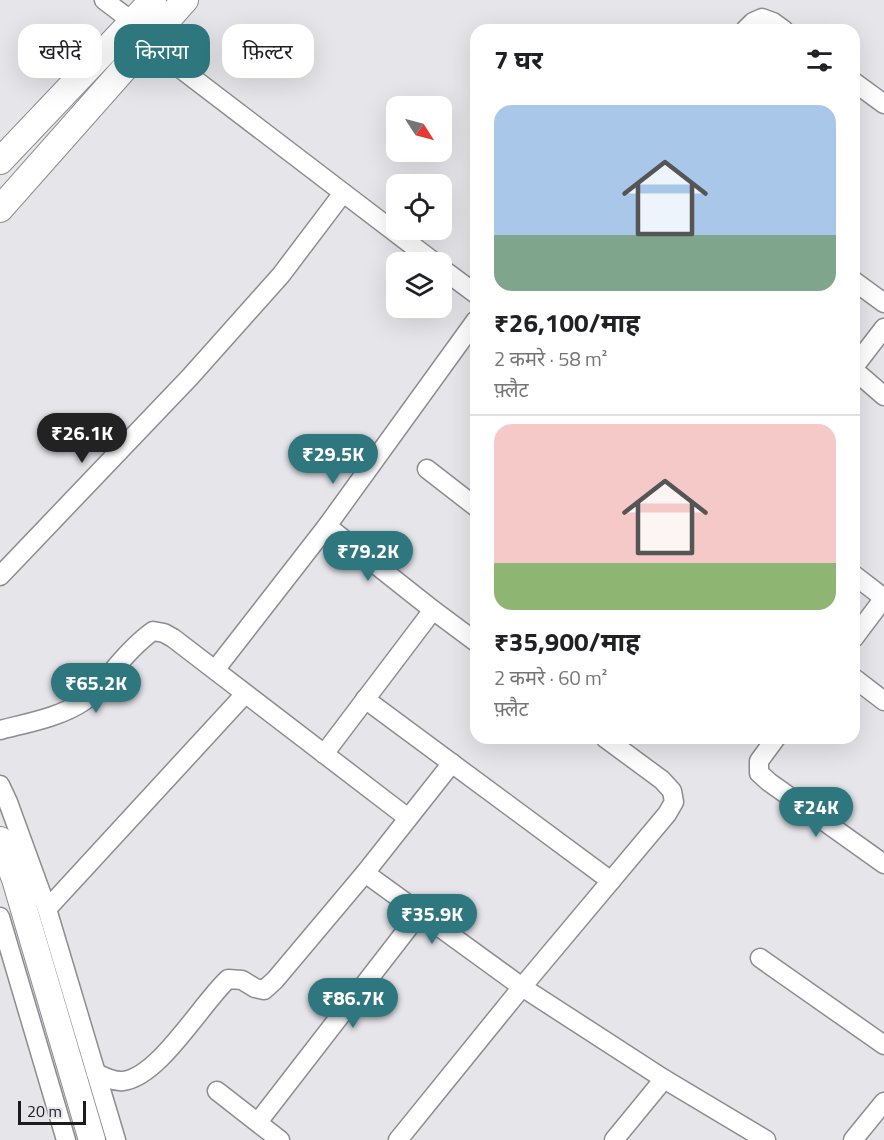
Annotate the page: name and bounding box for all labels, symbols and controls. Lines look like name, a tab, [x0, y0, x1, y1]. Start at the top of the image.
chip: खरीदें	[18, 24, 102, 78]
chip: किराया	[114, 24, 210, 78]
chip: फ़िल्टर	[222, 24, 314, 78]
text: 7 घर	[494, 40, 543, 79]
icon: filters	[803, 44, 836, 77]
north arrow	[386, 96, 452, 162]
map controls	[386, 96, 452, 318]
icon: home	[611, 144, 719, 252]
button: locate	[386, 174, 452, 240]
button: layers	[386, 252, 452, 318]
text: ₹26,100/माह	[494, 303, 640, 342]
text: 2 कमरे · 58 m²	[494, 343, 607, 374]
text: फ़्लैट	[494, 374, 529, 405]
pin: ₹26.1K	[33, 413, 131, 464]
text: ₹26.1K	[51, 417, 113, 448]
pin: ₹29.5K	[284, 434, 382, 485]
text: ₹29.5K	[302, 438, 364, 469]
icon: home	[611, 463, 719, 571]
pin: ₹79.2K	[319, 531, 417, 582]
text: ₹79.2K	[337, 535, 399, 566]
text: ₹35,900/माह	[494, 622, 640, 661]
text: 2 कमरे · 60 m²	[494, 662, 607, 693]
pin: ₹65.2K	[47, 663, 145, 714]
text: ₹65.2K	[65, 667, 127, 698]
text: फ़्लैट	[494, 693, 529, 724]
pin: ₹24K	[780, 787, 852, 838]
text: ₹24K	[793, 791, 839, 822]
pin: ₹35.9K	[383, 894, 481, 945]
text: ₹35.9K	[401, 898, 463, 929]
pin: ₹86.7K	[304, 978, 402, 1029]
text: ₹86.7K	[322, 982, 384, 1013]
scale bar	[18, 1098, 86, 1126]
text: 20 m	[27, 1099, 62, 1123]

